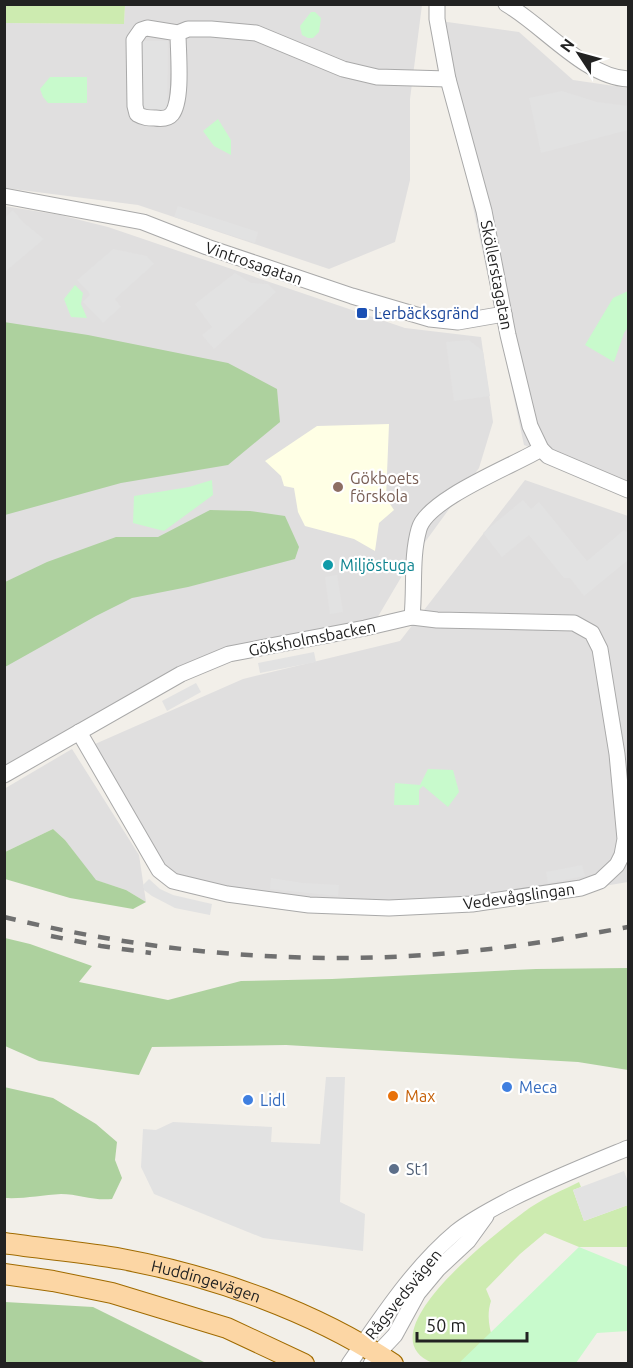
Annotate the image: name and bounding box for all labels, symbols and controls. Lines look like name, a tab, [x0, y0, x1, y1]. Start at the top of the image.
north arrow	[549, 24, 609, 84]
text: N	[556, 35, 578, 55]
street label: Sköllerstagatan	[478, 219, 516, 331]
street label: Vintrosagatan	[203, 238, 305, 288]
place label: Lerbäcksgränd	[374, 304, 479, 322]
marker: Lerbäcksgränd	[355, 306, 369, 320]
place label: Gökboets förskola	[350, 469, 419, 505]
marker: Gökboets förskola	[331, 480, 345, 494]
place label: Miljöstuga	[340, 556, 415, 574]
marker: Miljöstuga	[321, 558, 335, 572]
street label: Göksholmsbacken	[247, 617, 377, 659]
street label: Vedevågslingan	[462, 879, 576, 913]
place label: Meca	[519, 1078, 557, 1096]
marker: Meca	[500, 1080, 514, 1094]
place label: Max	[405, 1087, 435, 1105]
marker: Max	[386, 1089, 400, 1103]
place label: Lidl	[260, 1091, 286, 1109]
marker: Lidl	[241, 1093, 255, 1107]
place label: St1	[406, 1160, 430, 1178]
marker: St1	[387, 1162, 401, 1176]
street label: Rågsvedsvägen	[361, 1245, 445, 1343]
street label: Huddingevägen	[150, 1256, 263, 1306]
scale bar	[417, 1305, 526, 1343]
text: 50 m	[426, 1315, 466, 1335]

